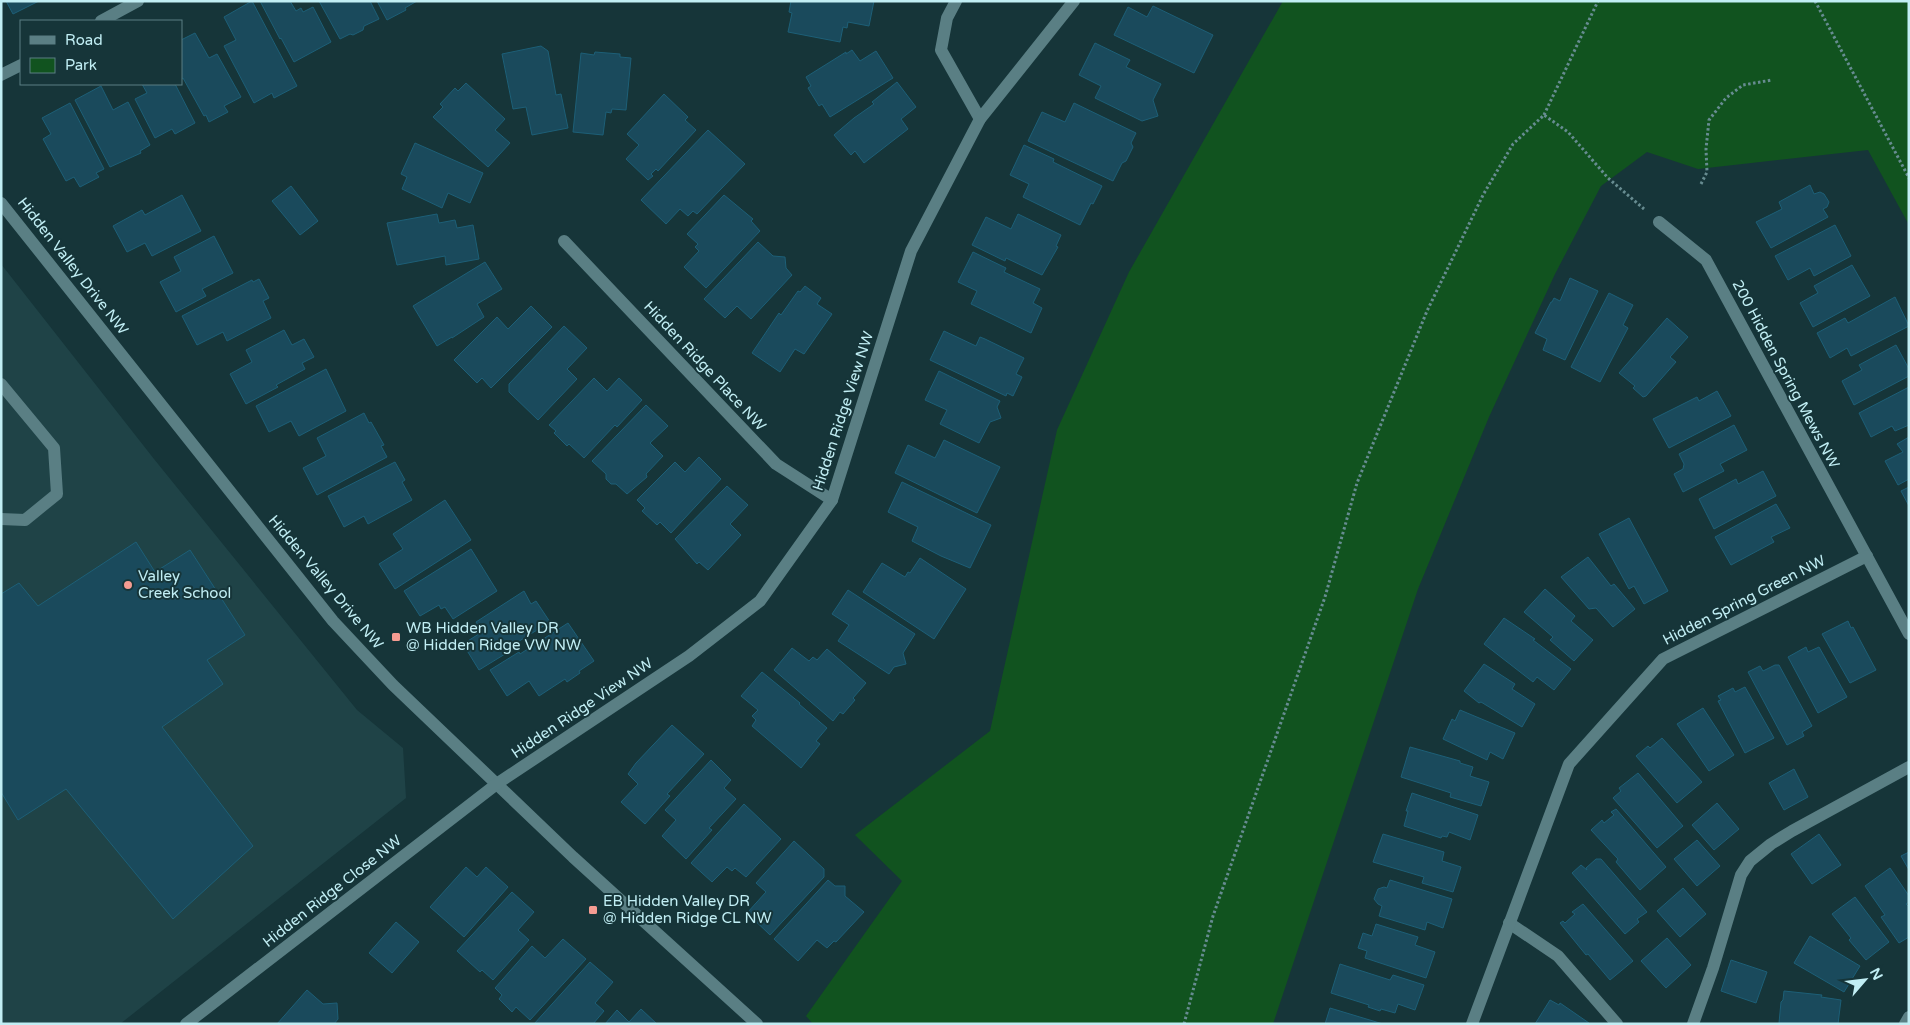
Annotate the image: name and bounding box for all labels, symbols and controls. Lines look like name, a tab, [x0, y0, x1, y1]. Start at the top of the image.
legend	[20, 20, 182, 85]
text: Road	[65, 31, 103, 49]
text: Park	[65, 56, 97, 74]
street label: Hidden Valley Drive NW	[14, 194, 132, 338]
street label: 200 Hidden Spring Mews NW	[1729, 277, 1843, 471]
street label: Hidden Ridge Place NW	[640, 297, 770, 435]
street label: Hidden Ridge View NW	[809, 329, 877, 493]
street label: Hidden Valley Drive NW	[265, 511, 387, 653]
street label: Hidden Spring Green NW	[1660, 551, 1828, 649]
place label: Valley Creek School	[138, 567, 231, 602]
marker: Valley Creek School	[122, 579, 134, 591]
place label: WB Hidden Valley DR @ Hidden Ridge VW NW	[406, 619, 581, 654]
marker: WB Hidden Valley DR @ Hidden Ridge VW NW	[390, 631, 402, 643]
street label: Hidden Ridge View NW	[508, 654, 656, 762]
street label: Hidden Ridge Close NW	[259, 831, 405, 951]
place label: EB Hidden Valley DR @ Hidden Ridge CL NW	[603, 892, 772, 927]
marker: EB Hidden Valley DR @ Hidden Ridge CL NW	[587, 904, 599, 916]
north arrow	[1840, 955, 1890, 1005]
text: N	[1866, 965, 1886, 983]

